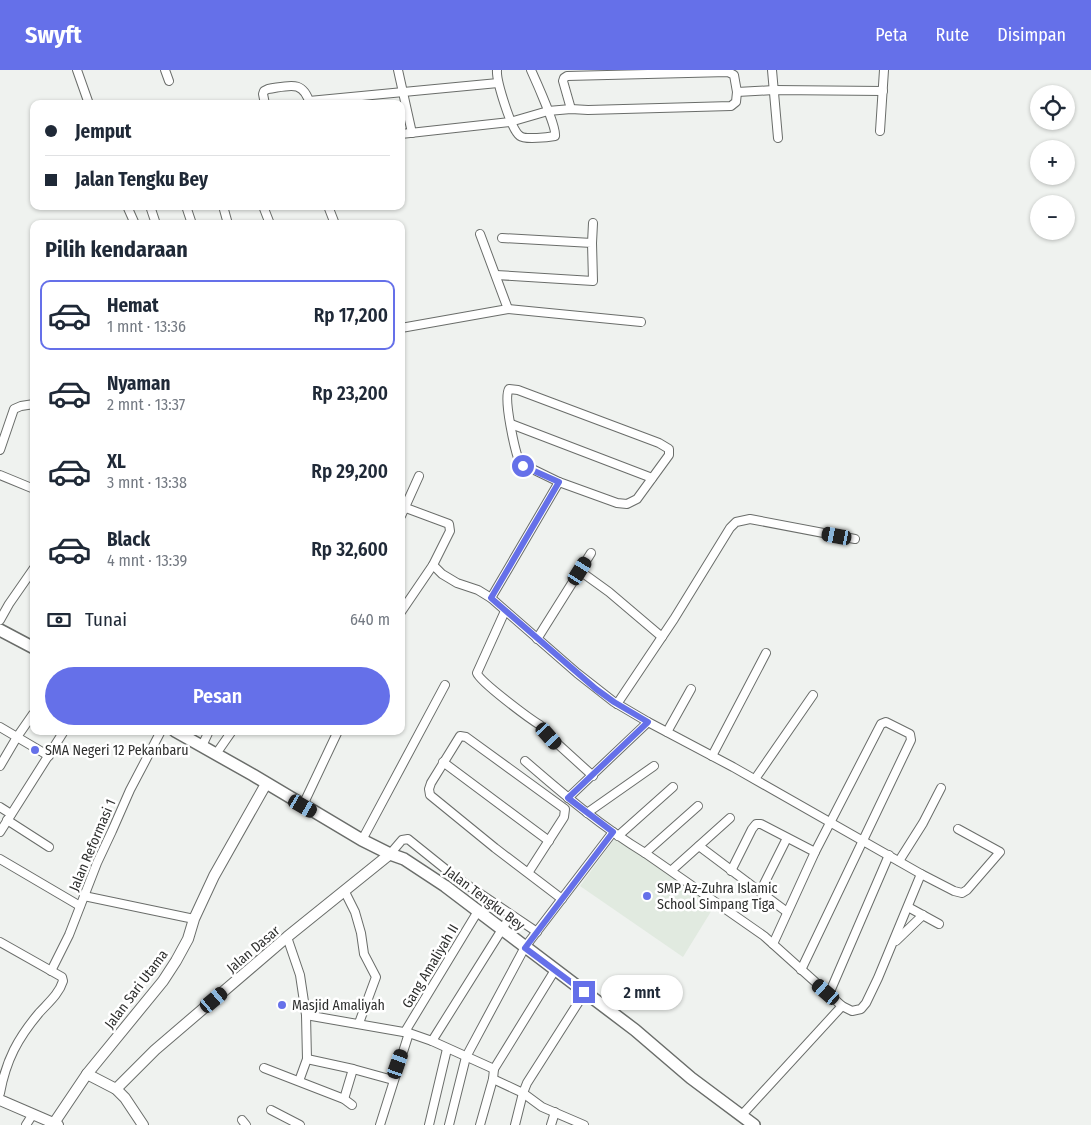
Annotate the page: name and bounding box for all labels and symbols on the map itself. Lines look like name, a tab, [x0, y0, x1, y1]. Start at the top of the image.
route start	[512, 455, 534, 477]
car	[820, 526, 853, 546]
car	[565, 554, 594, 588]
car	[533, 720, 564, 752]
place label: SMA Negeri 12 Pekanbaru	[45, 742, 189, 759]
marker: SMA Negeri 12 Pekanbaru	[29, 744, 41, 756]
car	[286, 792, 319, 820]
street label: Jalan Reformasi 1	[65, 797, 119, 894]
street label: Jalan Tengku Bey	[441, 863, 529, 935]
place label: SMP Az-Zuhra Islamic School Simpang Tiga	[657, 880, 778, 913]
marker: SMP Az-Zuhra Islamic School Simpang Tiga	[641, 890, 653, 902]
street label: Gang Amaliyah II	[399, 921, 462, 1011]
street label: Jalan Dasar	[223, 922, 283, 976]
street label: Jalan Sari Utama	[101, 946, 172, 1032]
callout: 2 mnt	[602, 974, 684, 1010]
car	[809, 976, 842, 1008]
route end	[573, 981, 595, 1003]
car	[197, 985, 230, 1015]
place label: Masjid Amaliyah	[292, 997, 385, 1014]
marker: Masjid Amaliyah	[276, 999, 288, 1011]
car	[386, 1047, 409, 1081]

